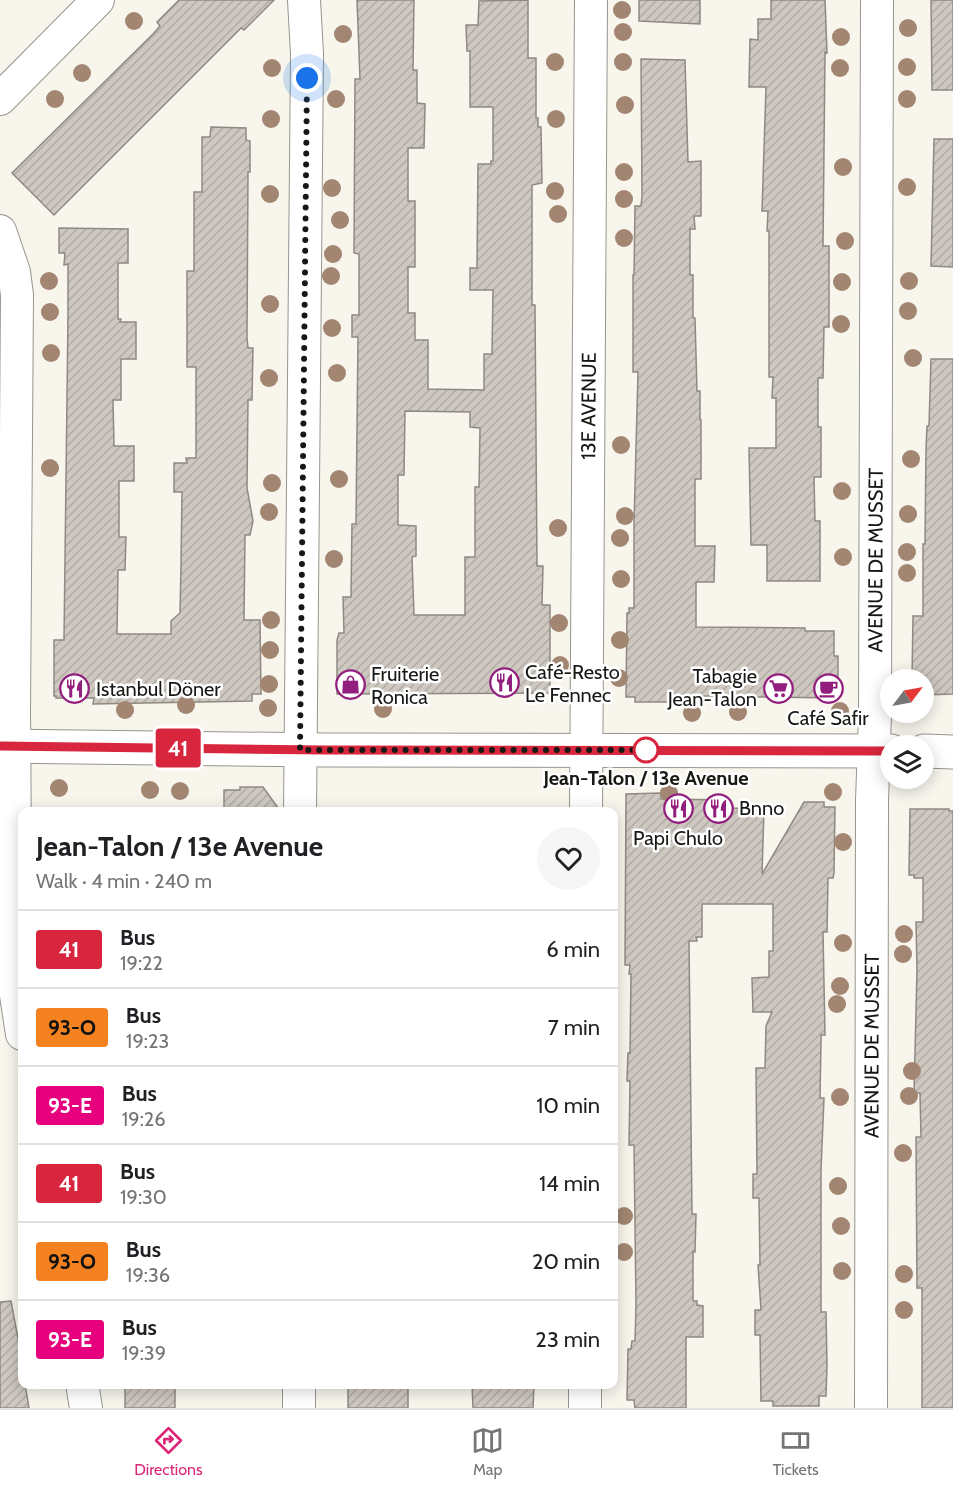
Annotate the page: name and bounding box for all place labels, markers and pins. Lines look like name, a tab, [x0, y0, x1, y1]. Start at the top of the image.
place label: Café-Resto Le Fennec	[525, 660, 620, 707]
place label: Fruiterie Ronica	[371, 662, 439, 709]
place label: Tabagie Jean-Talon	[667, 664, 757, 711]
restaurant icon: Café-Resto Le Fennec	[488, 667, 520, 699]
shop icon: Fruiterie Ronica	[334, 669, 366, 701]
supermarket icon: Tabagie Jean-Talon	[762, 672, 794, 704]
cafe icon: Café Safir	[812, 672, 844, 704]
restaurant icon: Istanbul Döner	[59, 673, 91, 705]
place label: Istanbul Döner	[96, 677, 221, 701]
place label: Café Safir	[787, 706, 869, 730]
marker: Jean-Talon / 13e Avenue	[633, 737, 659, 763]
place label: Jean-Talon / 13e Avenue	[542, 766, 749, 790]
restaurant icon: Papi Chulo	[662, 792, 694, 824]
restaurant icon: Bnno	[702, 792, 734, 824]
place label: Bnno	[739, 796, 784, 820]
place label: Papi Chulo	[633, 826, 723, 850]

